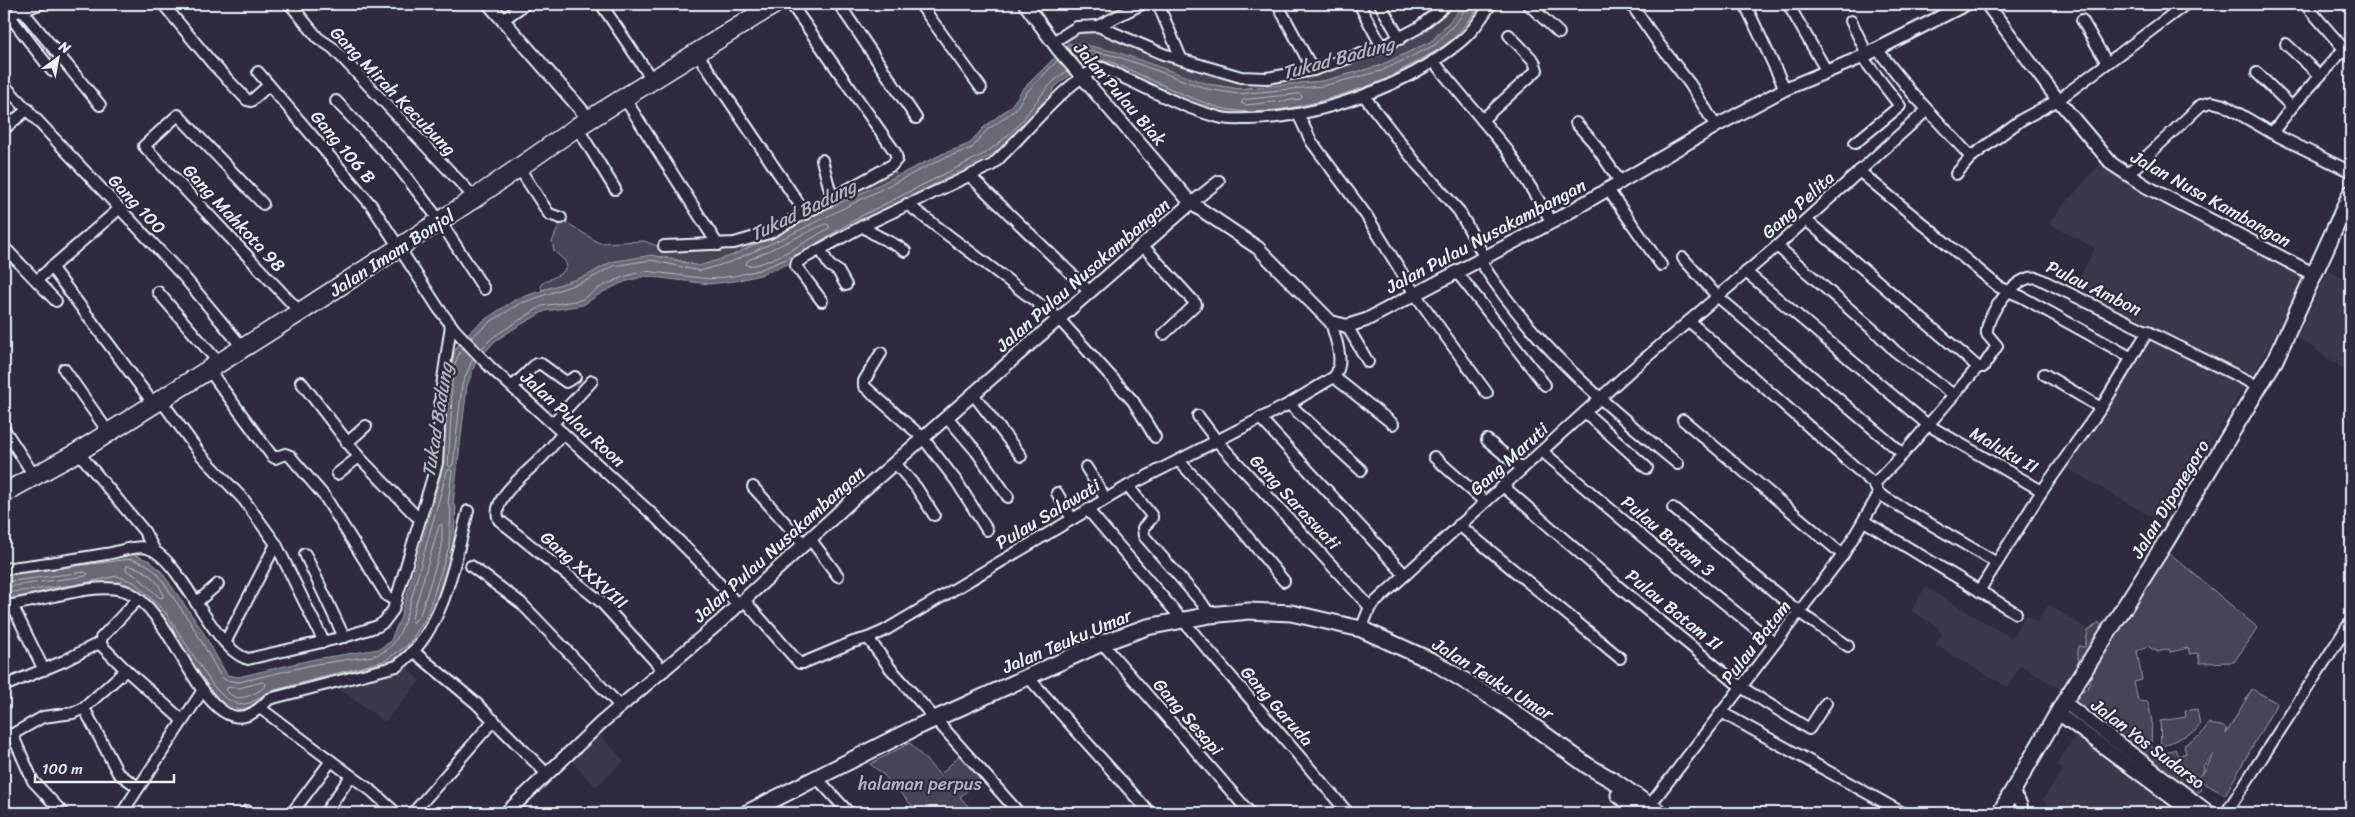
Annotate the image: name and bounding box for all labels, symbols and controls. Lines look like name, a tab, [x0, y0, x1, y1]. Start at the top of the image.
street label: Gang Mirah Kecubung	[322, 18, 464, 164]
water label: Tukad Badung	[1278, 27, 1400, 89]
north arrow	[32, 32, 82, 82]
text: N	[53, 34, 76, 61]
street label: Jalan Pulau Biak	[1065, 34, 1175, 154]
street label: Gang 106 B	[302, 103, 384, 191]
street label: Jalan Nusa Kambangan	[2124, 141, 2297, 257]
street label: Gang Mahkota 98	[175, 156, 293, 280]
street label: Gang Pelita	[1754, 163, 1842, 247]
street label: Gang 100	[100, 166, 174, 242]
water label: Tukad Badung	[744, 169, 864, 250]
street label: Jalan Pulau Nusakambangan	[1379, 169, 1592, 303]
street label: Jalan Pulau Nusakambangan	[988, 190, 1178, 361]
street label: Jalan Imam Bonjol	[322, 200, 462, 306]
street label: Pulau Ambon	[2041, 251, 2148, 325]
water label: Tukad Badung	[412, 358, 463, 480]
street label: Jalan Pulau Roon	[512, 362, 633, 476]
street label: Gang Maruti	[1462, 414, 1557, 504]
street label: Maluku II	[1963, 417, 2045, 483]
street label: Jalan Diponegoro	[2121, 433, 2218, 565]
street label: Gang Saraswati	[1242, 446, 1349, 558]
street label: Jalan Pulau Nusakambangan	[685, 457, 873, 631]
street label: Pulau Salawati	[989, 469, 1108, 558]
street label: Pulau Batam 3	[1614, 487, 1722, 585]
street label: Gang XXXVIII	[533, 522, 636, 618]
street label: Pulau Batam II	[1618, 561, 1730, 660]
street label: Pulau Batam	[1712, 592, 1800, 691]
street label: Jalan Teuku Umar	[996, 599, 1138, 683]
street label: Jalan Teuku Umar	[1425, 628, 1562, 730]
street label: Gang Garuda	[1232, 658, 1322, 754]
street label: Gang Sesapi	[1145, 671, 1232, 764]
street label: Jalan Yos Sudarso	[2083, 690, 2212, 798]
scale bar	[35, 752, 174, 784]
text: 100 m	[42, 756, 83, 782]
park label: halaman perpus	[857, 768, 982, 800]

